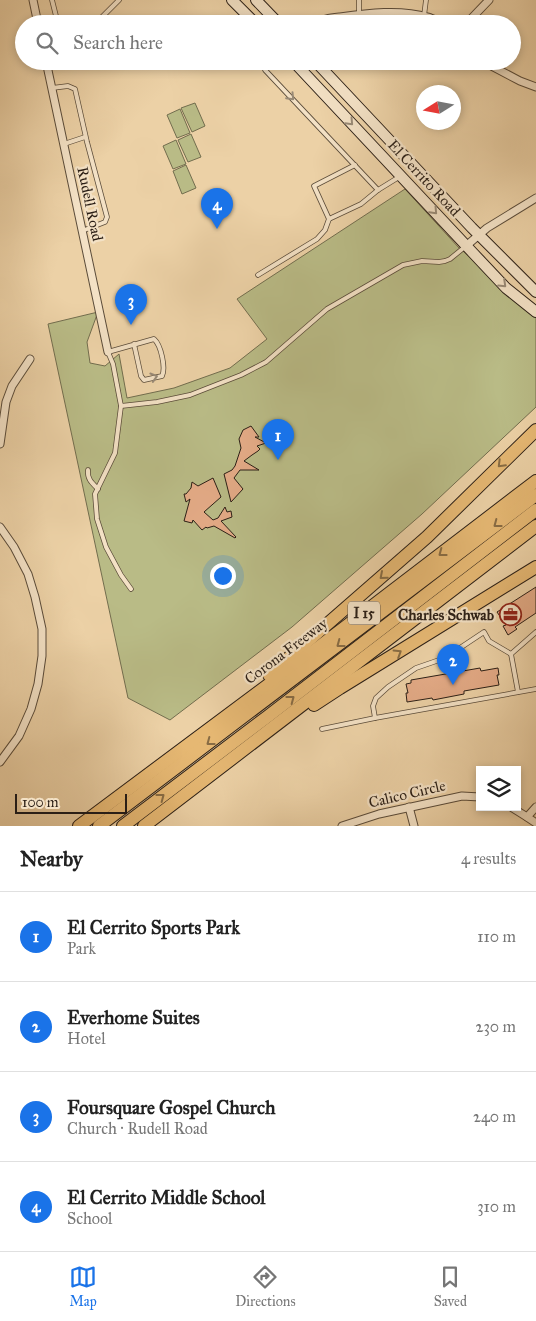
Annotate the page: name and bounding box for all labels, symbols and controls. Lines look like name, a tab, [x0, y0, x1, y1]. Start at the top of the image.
search box	[15, 15, 521, 70]
icon: search	[33, 29, 61, 57]
text: Search here	[73, 31, 163, 54]
north arrow	[416, 85, 461, 130]
one-way arrow	[285, 92, 294, 101]
one-way arrow	[344, 117, 353, 126]
street label: El Cerrito Road	[384, 136, 464, 220]
street label: Rudell Road	[73, 165, 107, 243]
pin: 4	[201, 188, 233, 229]
one-way arrow	[428, 205, 437, 214]
one-way arrow	[497, 278, 506, 287]
pin: 3	[115, 284, 147, 325]
one-way arrow	[149, 373, 158, 383]
pin: 1	[262, 419, 294, 460]
one-way arrow	[498, 459, 507, 468]
one-way arrow	[493, 518, 503, 527]
one-way arrow	[438, 548, 447, 557]
your location	[210, 563, 236, 589]
one-way arrow	[380, 570, 389, 578]
road number: I 15	[348, 602, 380, 624]
office icon: Charles Schwab	[498, 603, 522, 627]
place label: Charles Schwab	[398, 606, 495, 624]
street label: Corona Freeway	[241, 613, 332, 688]
one-way arrow	[337, 638, 346, 646]
pin: 2	[437, 644, 469, 685]
one-way arrow	[393, 649, 402, 659]
one-way arrow	[285, 696, 294, 704]
one-way arrow	[207, 736, 216, 745]
map controls	[476, 766, 521, 811]
button: layers	[476, 766, 521, 811]
street label: Calico Circle	[367, 776, 447, 812]
scale bar	[15, 791, 128, 814]
text: 100 m	[22, 794, 59, 811]
one-way arrow	[155, 794, 164, 802]
text: Nearby	[20, 846, 83, 872]
text: 4 results	[461, 849, 516, 868]
text: El Cerrito Sports Park	[67, 916, 240, 939]
text: 1	[33, 927, 39, 946]
text: 110 m	[477, 927, 516, 946]
text: Park	[67, 939, 96, 958]
text: Everhome Suites	[67, 1006, 200, 1029]
text: 2	[32, 1017, 40, 1036]
text: 230 m	[476, 1017, 516, 1036]
text: Hotel	[67, 1029, 105, 1048]
text: Foursquare Gospel Church	[67, 1096, 275, 1119]
text: 3	[33, 1107, 39, 1126]
text: 240 m	[473, 1107, 516, 1126]
text: Church · Rudell Road	[67, 1119, 208, 1138]
text: El Cerrito Middle School	[67, 1186, 265, 1209]
text: 4	[32, 1197, 40, 1216]
text: 310 m	[477, 1197, 516, 1216]
text: School	[67, 1209, 112, 1228]
tab: Map	[69, 1263, 97, 1310]
tab: Directions	[235, 1263, 296, 1310]
tab: Saved	[434, 1263, 467, 1310]

